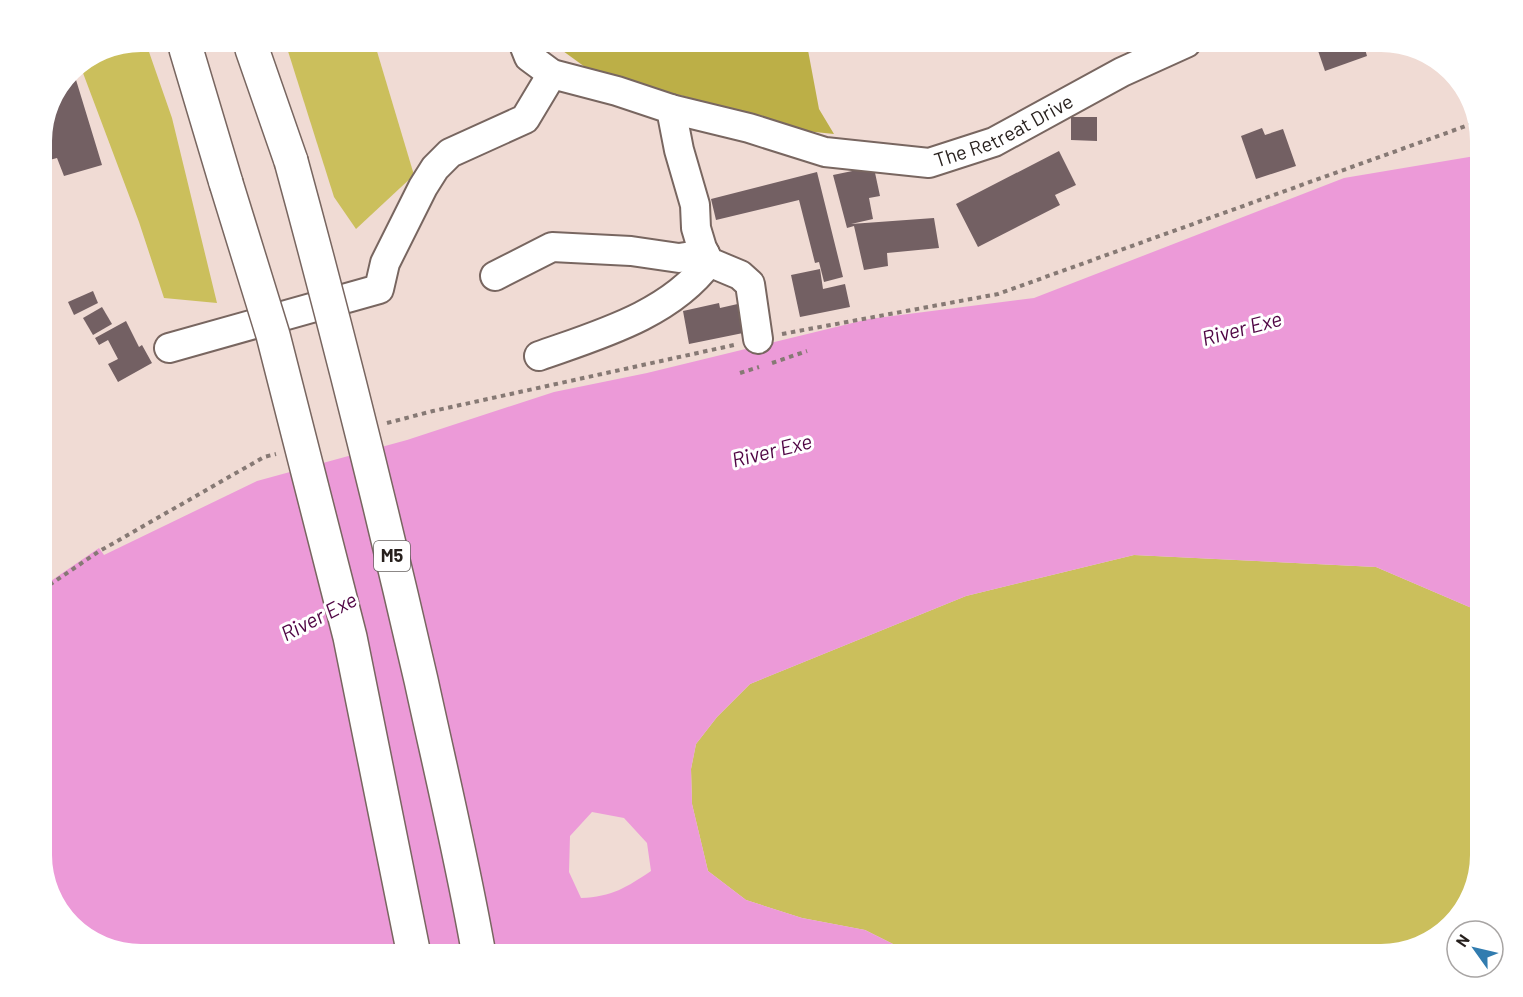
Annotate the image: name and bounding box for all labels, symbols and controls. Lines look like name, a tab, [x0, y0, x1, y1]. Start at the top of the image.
street label: The Retreat Drive	[931, 88, 1077, 172]
water label: River Exe	[1199, 305, 1284, 350]
water label: River Exe	[729, 428, 814, 472]
road number: M5	[374, 541, 410, 571]
water label: River Exe	[276, 586, 360, 645]
north arrow	[1445, 919, 1505, 979]
text: N	[1451, 931, 1473, 950]

